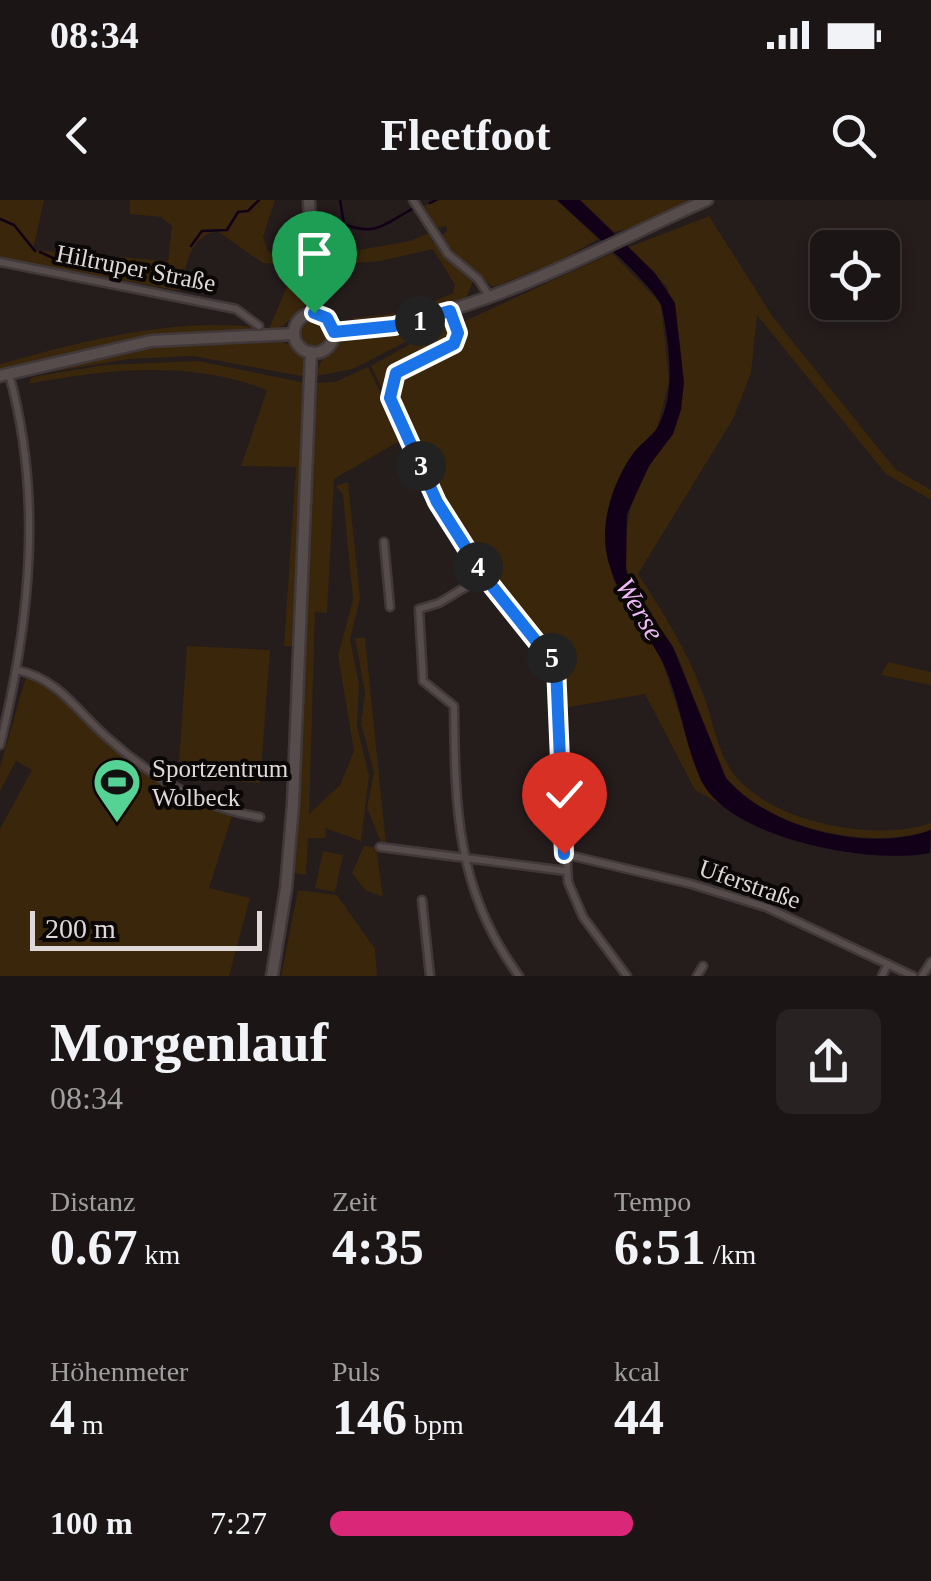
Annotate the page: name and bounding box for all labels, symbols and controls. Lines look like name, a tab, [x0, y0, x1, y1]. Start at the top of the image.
text: 08:34	[50, 14, 139, 56]
icon: back	[50, 108, 105, 163]
icon: search	[826, 108, 881, 163]
text: Fleetfoot	[381, 110, 550, 160]
pin	[272, 211, 357, 314]
icon: arrive	[287, 226, 342, 281]
map controls	[810, 230, 900, 320]
button: locate	[810, 230, 900, 320]
street label: Hiltruper Straße	[54, 239, 218, 297]
pin: 1	[395, 296, 445, 346]
text: 1	[413, 305, 427, 336]
pin: 3	[396, 441, 446, 491]
text: 3	[414, 450, 428, 481]
pin: 4	[453, 542, 503, 592]
text: 4	[471, 551, 485, 582]
water label: Werse	[609, 572, 671, 646]
pin: 5	[527, 633, 577, 683]
text: 5	[545, 642, 559, 673]
pin	[522, 752, 607, 855]
place label: Sportzentrum Wolbeck	[152, 755, 289, 811]
sports icon: Sportzentrum Wolbeck	[91, 756, 143, 824]
icon: check	[537, 767, 592, 822]
street label: Uferstraße	[696, 854, 804, 914]
scale bar	[30, 906, 262, 950]
text: 200 m	[45, 913, 116, 944]
button: share	[776, 1009, 881, 1114]
text: Morgenlauf	[50, 1012, 328, 1073]
text: 08:34	[50, 1080, 123, 1116]
text: Distanz	[50, 1186, 136, 1217]
text: Zeit	[332, 1186, 377, 1217]
text: Tempo	[614, 1186, 691, 1217]
text: 0.67	[50, 1219, 138, 1275]
text: 4:35	[332, 1219, 424, 1275]
text: 6:51	[614, 1219, 706, 1275]
text: km	[138, 1239, 180, 1270]
text: /km	[706, 1239, 756, 1270]
text: Höhenmeter	[50, 1356, 188, 1387]
text: Puls	[332, 1356, 380, 1387]
text: kcal	[614, 1356, 661, 1387]
text: 4	[50, 1389, 75, 1445]
text: 146	[332, 1389, 407, 1445]
text: 44	[614, 1389, 664, 1445]
text: m	[75, 1409, 104, 1440]
text: bpm	[407, 1409, 464, 1440]
text: 100 m	[50, 1505, 133, 1541]
text: 7:27	[210, 1505, 267, 1541]

